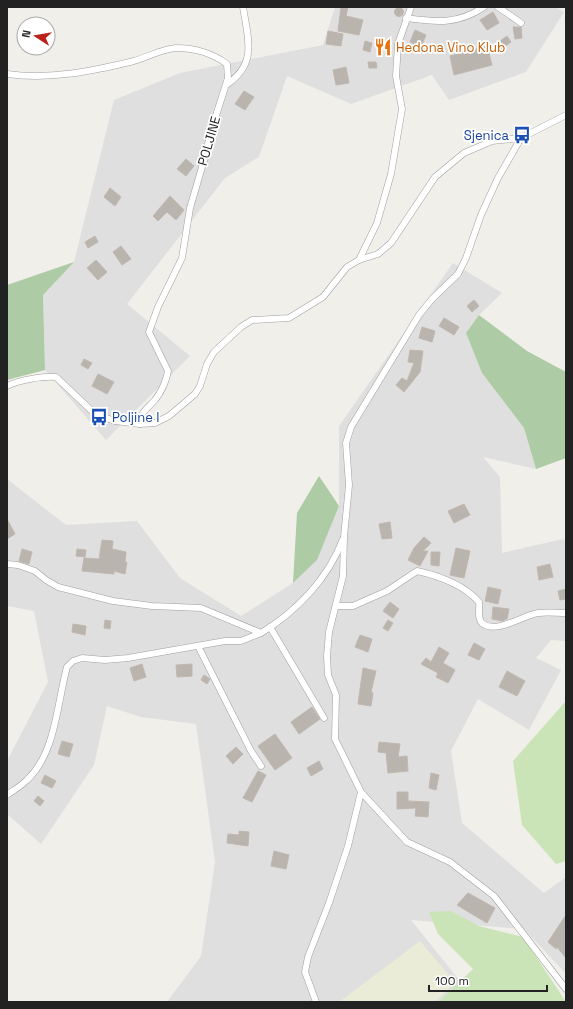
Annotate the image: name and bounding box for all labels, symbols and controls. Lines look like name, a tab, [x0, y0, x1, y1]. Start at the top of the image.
north arrow	[16, 16, 56, 56]
text: N	[19, 29, 34, 39]
restaurant icon: Hedona Vino Klub	[373, 37, 393, 57]
place label: Hedona Vino Klub	[396, 39, 505, 56]
street label: POLJINE	[194, 114, 224, 168]
bus stop icon: Sjenica	[512, 125, 532, 145]
place label: Sjenica	[464, 127, 510, 144]
bus stop icon: Poljine I	[89, 407, 109, 427]
place label: Poljine I	[112, 409, 159, 426]
scale bar	[429, 967, 547, 993]
text: 100 m	[435, 973, 469, 989]

